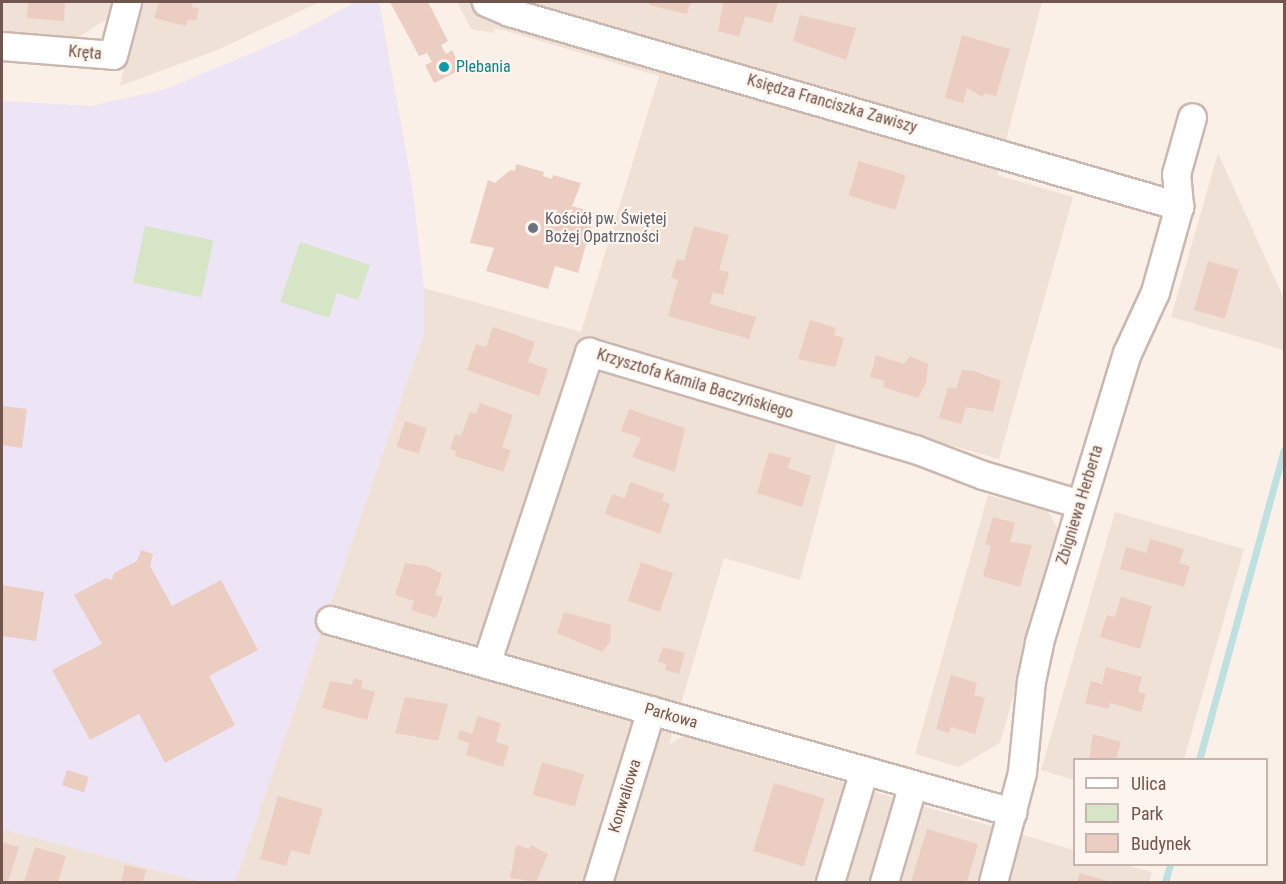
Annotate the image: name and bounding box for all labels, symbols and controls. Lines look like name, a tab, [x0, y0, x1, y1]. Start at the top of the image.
street label: Kręta	[68, 42, 102, 64]
place label: Plebania	[456, 57, 511, 77]
marker: Plebania	[437, 60, 451, 74]
street label: Księdza Franciszka Zawiszy	[745, 71, 919, 137]
place label: Kościół pw. Świętej Bożej Opatrzności	[545, 209, 667, 247]
marker: Kościół pw. Świętej Bożej Opatrzności	[526, 221, 540, 235]
street label: Krzysztofa Kamila Baczyńskiego	[594, 345, 796, 423]
street label: Zbigniewa Herberta	[1053, 443, 1107, 567]
street label: Parkowa	[642, 699, 700, 733]
street label: Konwaliowa	[605, 757, 645, 835]
legend	[1073, 758, 1268, 866]
text: Ulica	[1131, 773, 1166, 794]
text: Park	[1131, 803, 1163, 824]
text: Budynek	[1131, 833, 1191, 854]

